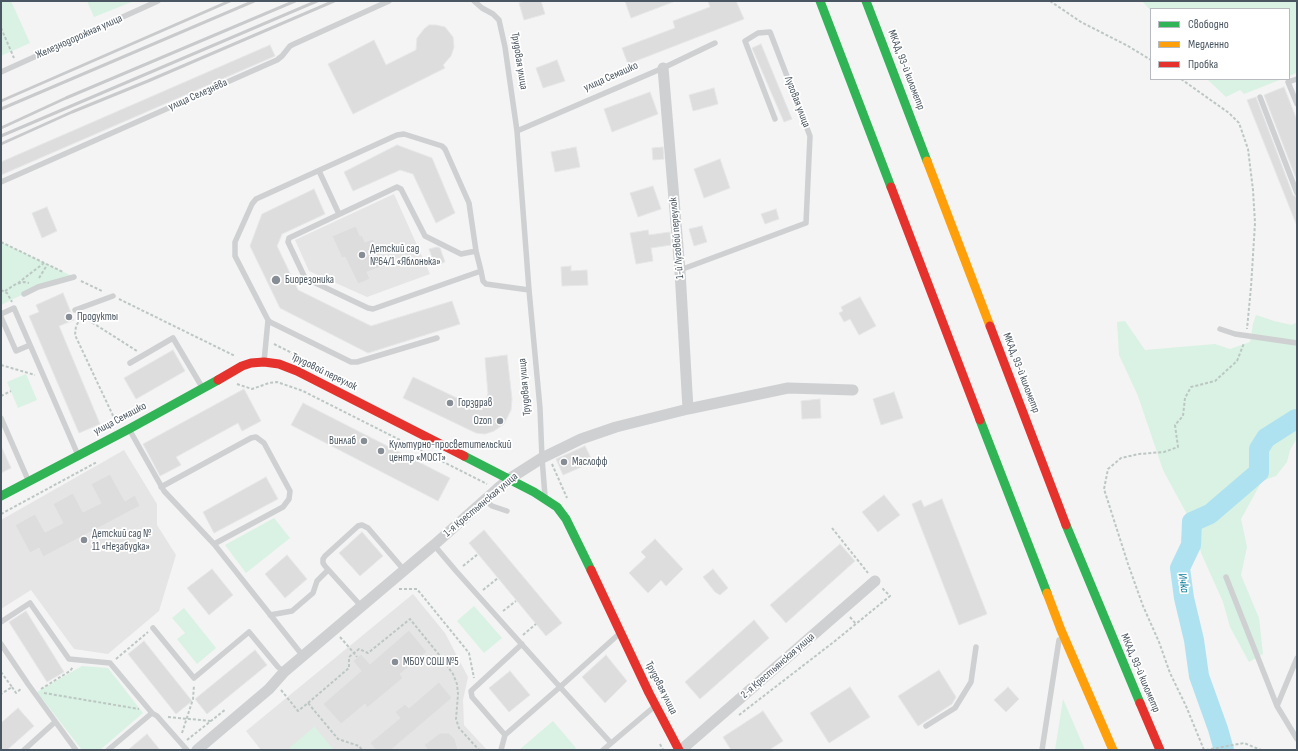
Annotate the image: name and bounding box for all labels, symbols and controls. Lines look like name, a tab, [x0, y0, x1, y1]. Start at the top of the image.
legend	[1150, 8, 1290, 80]
street label: Железнодорожная улица	[34, 12, 124, 62]
text: Свободно	[1188, 17, 1229, 32]
street label: МКАД, 93-й километр	[885, 28, 927, 112]
street label: Трудовая улица	[508, 31, 530, 91]
text: Медленно	[1188, 37, 1229, 52]
text: Пробка	[1188, 57, 1218, 72]
street label: улица Семашко	[582, 59, 640, 95]
street label: Луговая улица	[781, 75, 813, 129]
street label: улица Селезнёва	[167, 76, 229, 114]
street label: 1-й Луговой переулок	[667, 197, 687, 279]
place label: Детский сад №64/1 «Яблонька»	[370, 242, 441, 268]
marker: Детский сад №64/1 «Яблонька»	[357, 250, 367, 260]
place label: Биорезоника	[285, 273, 334, 287]
marker: Биорезоника	[270, 274, 282, 286]
place label: Продукты	[77, 310, 118, 324]
marker: Продукты	[64, 312, 74, 322]
street label: МКАД, 93-й километр	[1000, 331, 1042, 415]
street label: Трудовой переулок	[289, 350, 359, 394]
street label: Трудовая улица	[516, 358, 534, 416]
place label: Горздрав	[458, 396, 492, 410]
marker: Горздрав	[445, 398, 455, 408]
street label: улица Семашко	[91, 400, 149, 438]
place label: Ozon	[474, 414, 492, 428]
marker: Ozon	[495, 416, 505, 426]
place label: Винлаб	[329, 434, 356, 448]
marker: Винлаб	[359, 436, 369, 446]
place label: Культурно-просветительский центр «МОСТ»	[389, 438, 511, 464]
marker: Культурно-просветительский центр «МОСТ»	[376, 446, 386, 456]
place label: Маслофф	[572, 455, 607, 469]
marker: Маслофф	[559, 457, 569, 467]
street label: 1-я Крестьянская улица	[441, 470, 521, 540]
place label: Детский сад № 11 «Незабудка»	[92, 527, 151, 553]
marker: Детский сад № 11 «Незабудка»	[79, 535, 89, 545]
water label: Ичка	[1174, 572, 1192, 594]
street label: 2-я Крестьянская улица	[738, 630, 818, 702]
street label: МКАД, 93-й километр	[1117, 631, 1163, 715]
place label: МБОУ СОШ №5	[403, 655, 459, 669]
marker: МБОУ СОШ №5	[390, 657, 400, 667]
street label: Трудовая улица	[642, 659, 680, 717]

